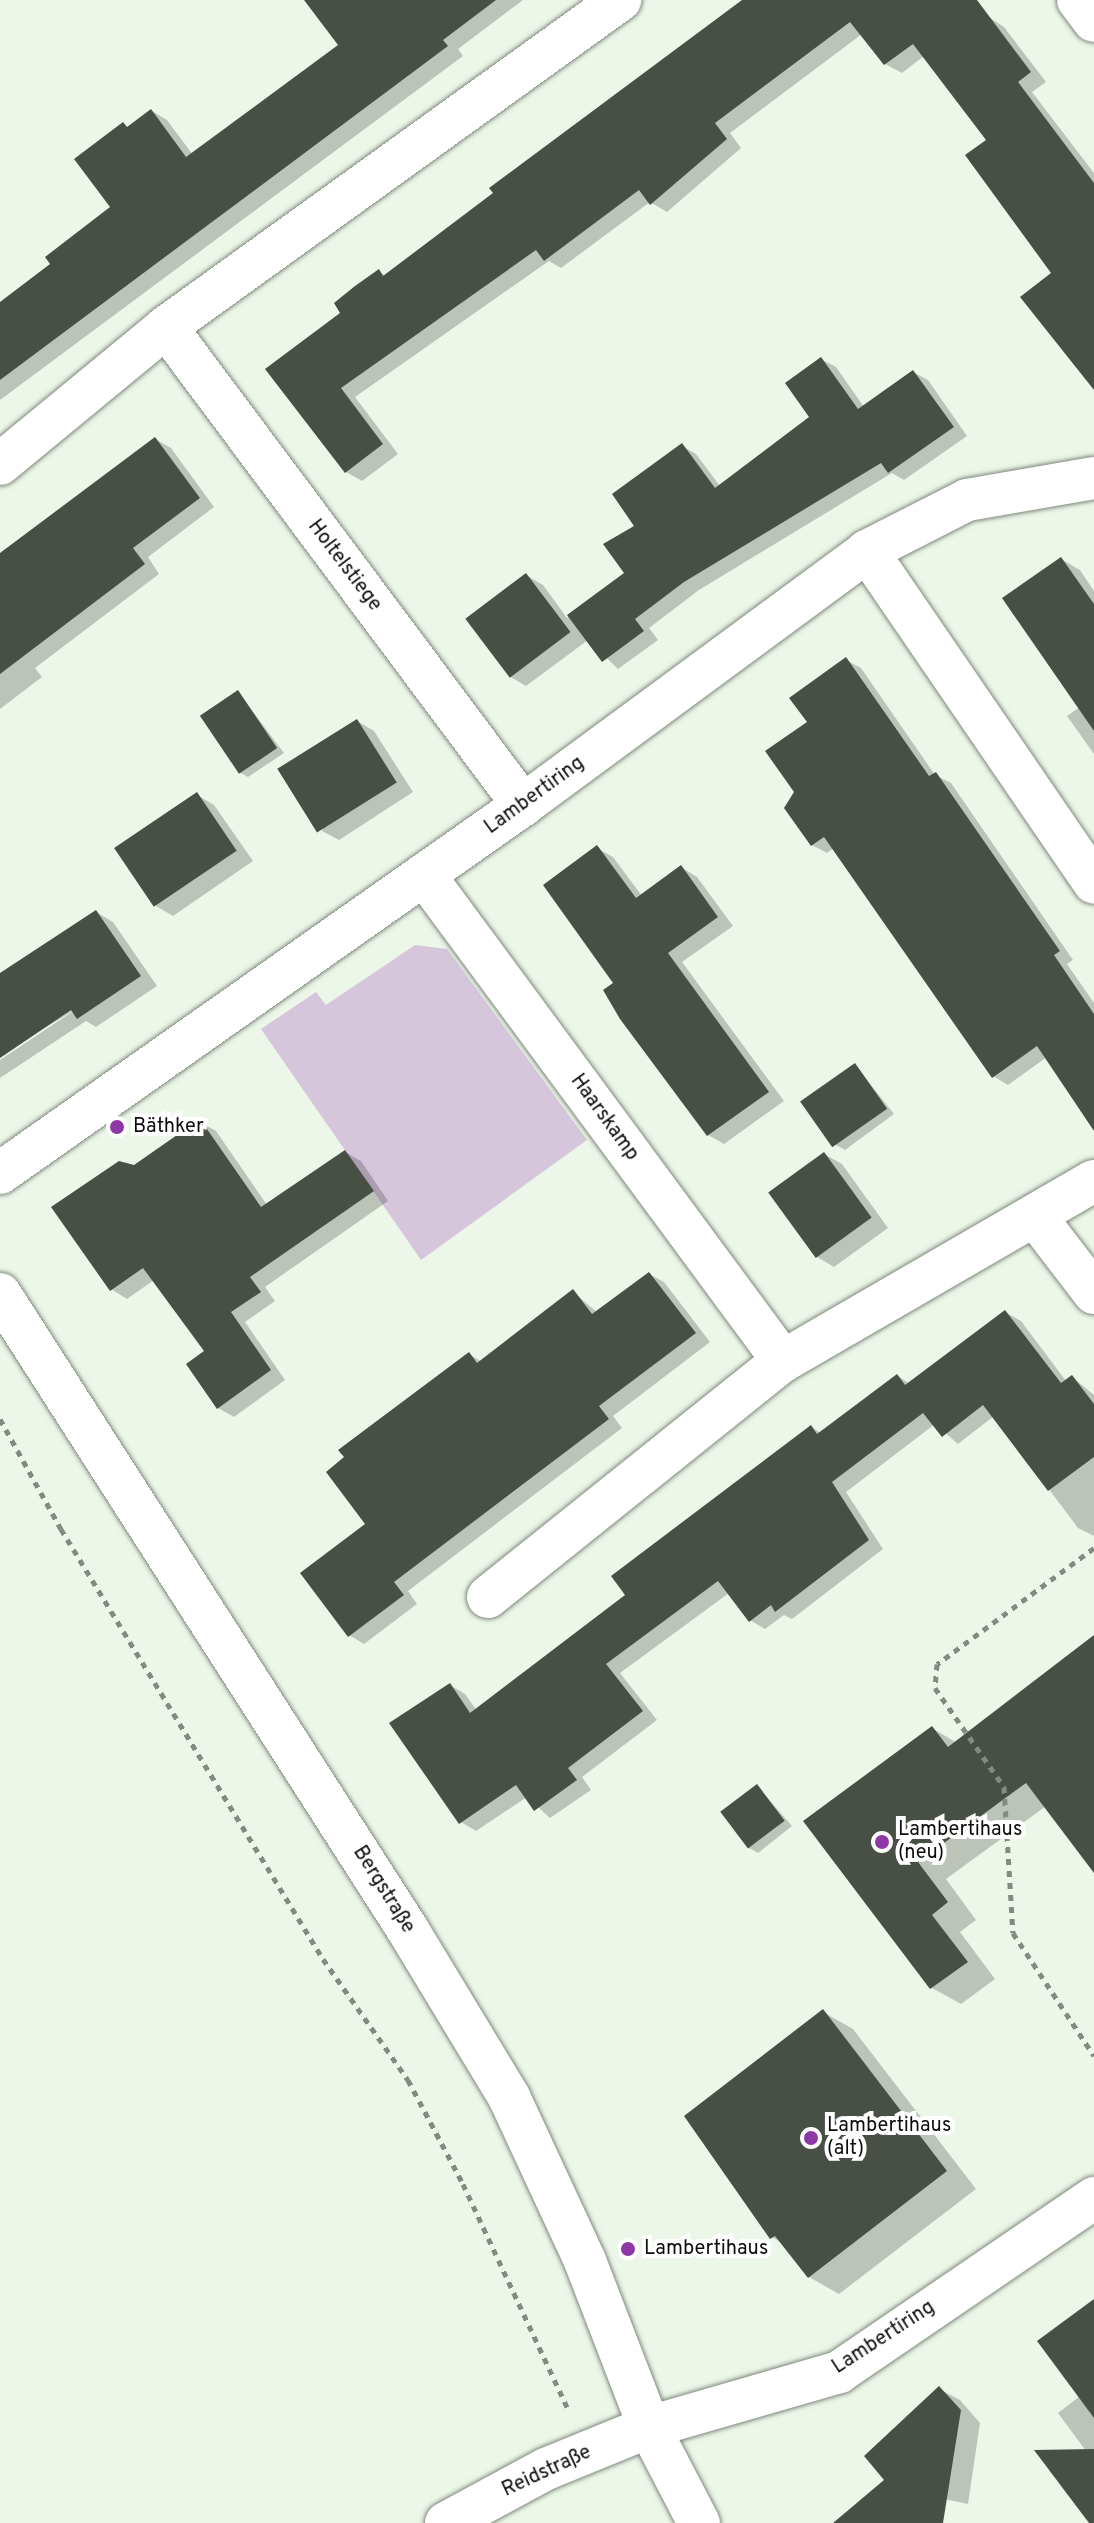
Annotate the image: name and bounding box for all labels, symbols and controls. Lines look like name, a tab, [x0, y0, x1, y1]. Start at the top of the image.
street label: Holtelstiege	[302, 516, 386, 616]
street label: Lambertiring	[480, 752, 590, 840]
street label: Haarskamp	[565, 1070, 643, 1166]
place label: Bäthker	[133, 1115, 204, 1139]
marker: Bäthker	[108, 1118, 126, 1136]
place label: Lambertihaus (neu)	[898, 1818, 1022, 1865]
marker: Lambertihaus (neu)	[873, 1833, 891, 1851]
street label: Bergstraße	[347, 1842, 419, 1938]
place label: Lambertihaus (alt)	[827, 2114, 951, 2161]
marker: Lambertihaus (alt)	[802, 2129, 820, 2147]
place label: Lambertihaus	[644, 2237, 768, 2261]
marker: Lambertihaus	[619, 2240, 637, 2258]
street label: Lambertiring	[828, 2296, 940, 2380]
street label: Reidstraße	[499, 2441, 595, 2503]

